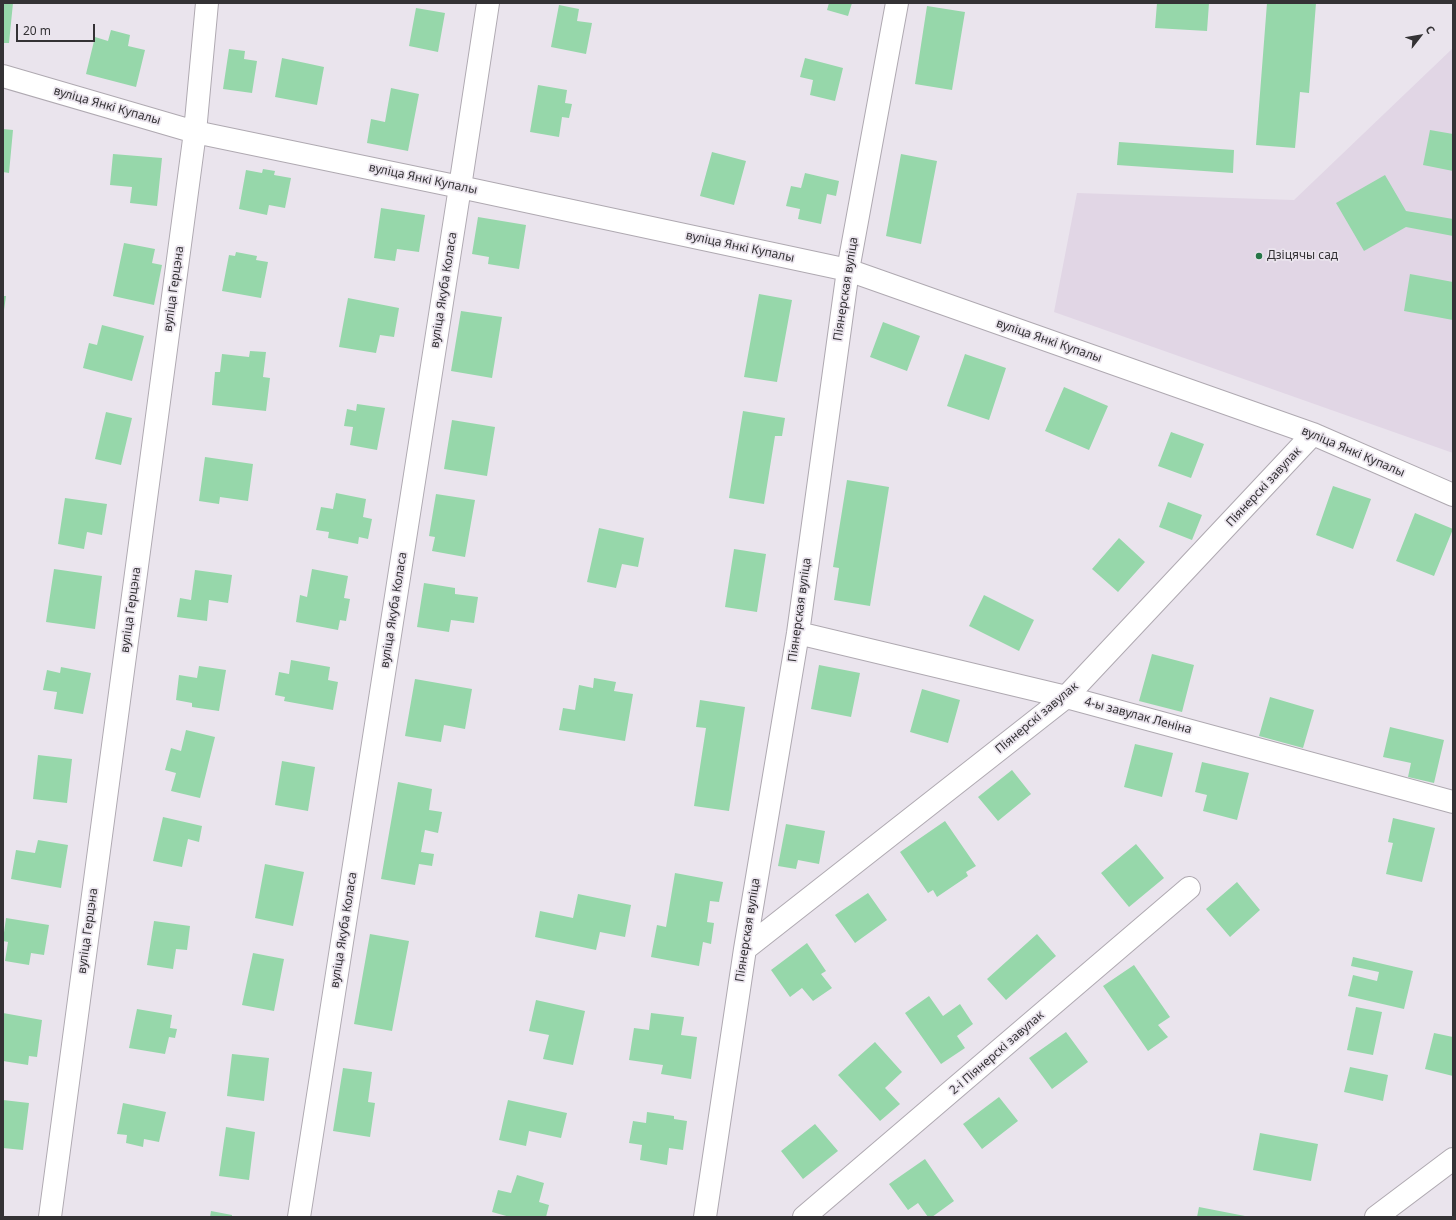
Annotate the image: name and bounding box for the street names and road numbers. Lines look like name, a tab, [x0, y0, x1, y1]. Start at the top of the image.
street label: вуліца Янкі Купалы	[52, 84, 162, 128]
street label: вуліца Янкі Купалы	[367, 160, 479, 198]
street label: вуліца Янкі Купалы	[684, 228, 796, 266]
street label: вуліца Якуба Коласа	[428, 231, 460, 349]
street label: Піянерская вуліца	[831, 236, 861, 342]
street label: вуліца Герцэна	[161, 245, 187, 333]
street label: вуліца Янкі Купалы	[994, 316, 1104, 366]
street label: вуліца Янкі Купалы	[1299, 424, 1407, 480]
street label: Піянерскі завулак	[1223, 444, 1305, 530]
street label: вуліца Якуба Коласа	[378, 551, 410, 669]
street label: Піянерская вуліца	[786, 557, 814, 663]
street label: вуліца Герцэна	[118, 566, 144, 654]
street label: Піянерскі завулак	[993, 679, 1081, 757]
street label: 4-ы завулак Леніна	[1083, 695, 1193, 737]
street label: вуліца Якуба Коласа	[328, 871, 360, 989]
street label: Піянерская вуліца	[733, 877, 763, 983]
street label: вуліца Герцэна	[75, 887, 101, 975]
street label: 2-і Піянерскі завулак	[947, 1008, 1047, 1098]

